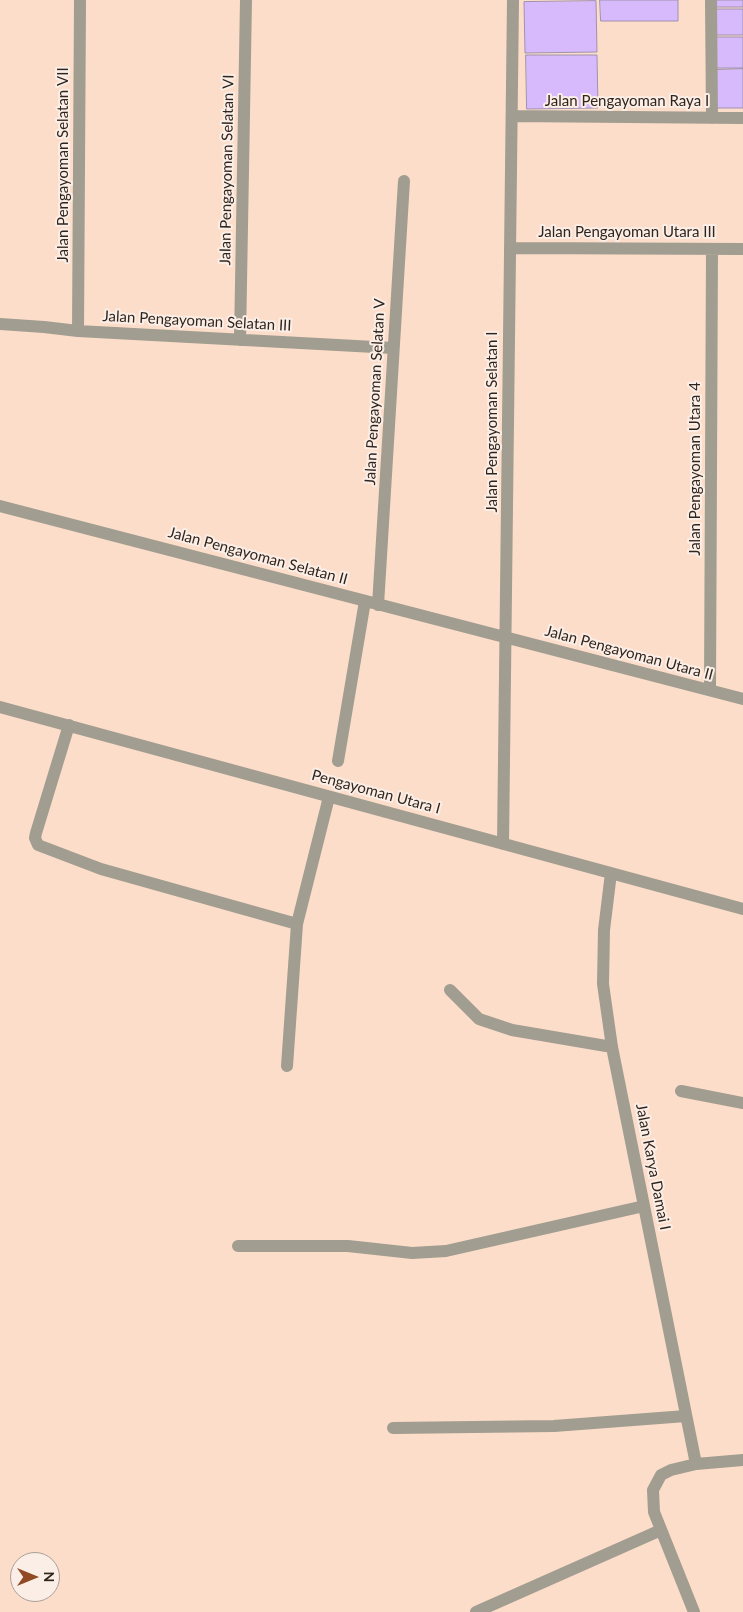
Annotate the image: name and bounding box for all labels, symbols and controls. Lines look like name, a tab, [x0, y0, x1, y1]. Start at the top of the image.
street label: Jalan Pengayoman Selatan VII	[54, 67, 72, 263]
street label: Jalan Pengayoman Selatan VI	[216, 74, 238, 266]
street label: Jalan Pengayoman Raya I	[545, 92, 709, 110]
street label: Jalan Pengayoman Utara III	[538, 223, 716, 241]
street label: Jalan Pengayoman Selatan V	[361, 298, 389, 486]
street label: Jalan Pengayoman Selatan III	[102, 307, 292, 335]
street label: Jalan Pengayoman Selatan I	[483, 332, 501, 512]
street label: Jalan Pengayoman Utara 4	[686, 382, 704, 556]
street label: Jalan Pengayoman Selatan II	[166, 523, 350, 589]
street label: Jalan Pengayoman Utara II	[543, 622, 715, 684]
street label: Pengayoman Utara I	[310, 766, 442, 818]
street label: Jalan Karya Damai I	[632, 1102, 674, 1232]
north arrow	[10, 1552, 60, 1602]
text: N	[41, 1572, 58, 1582]

